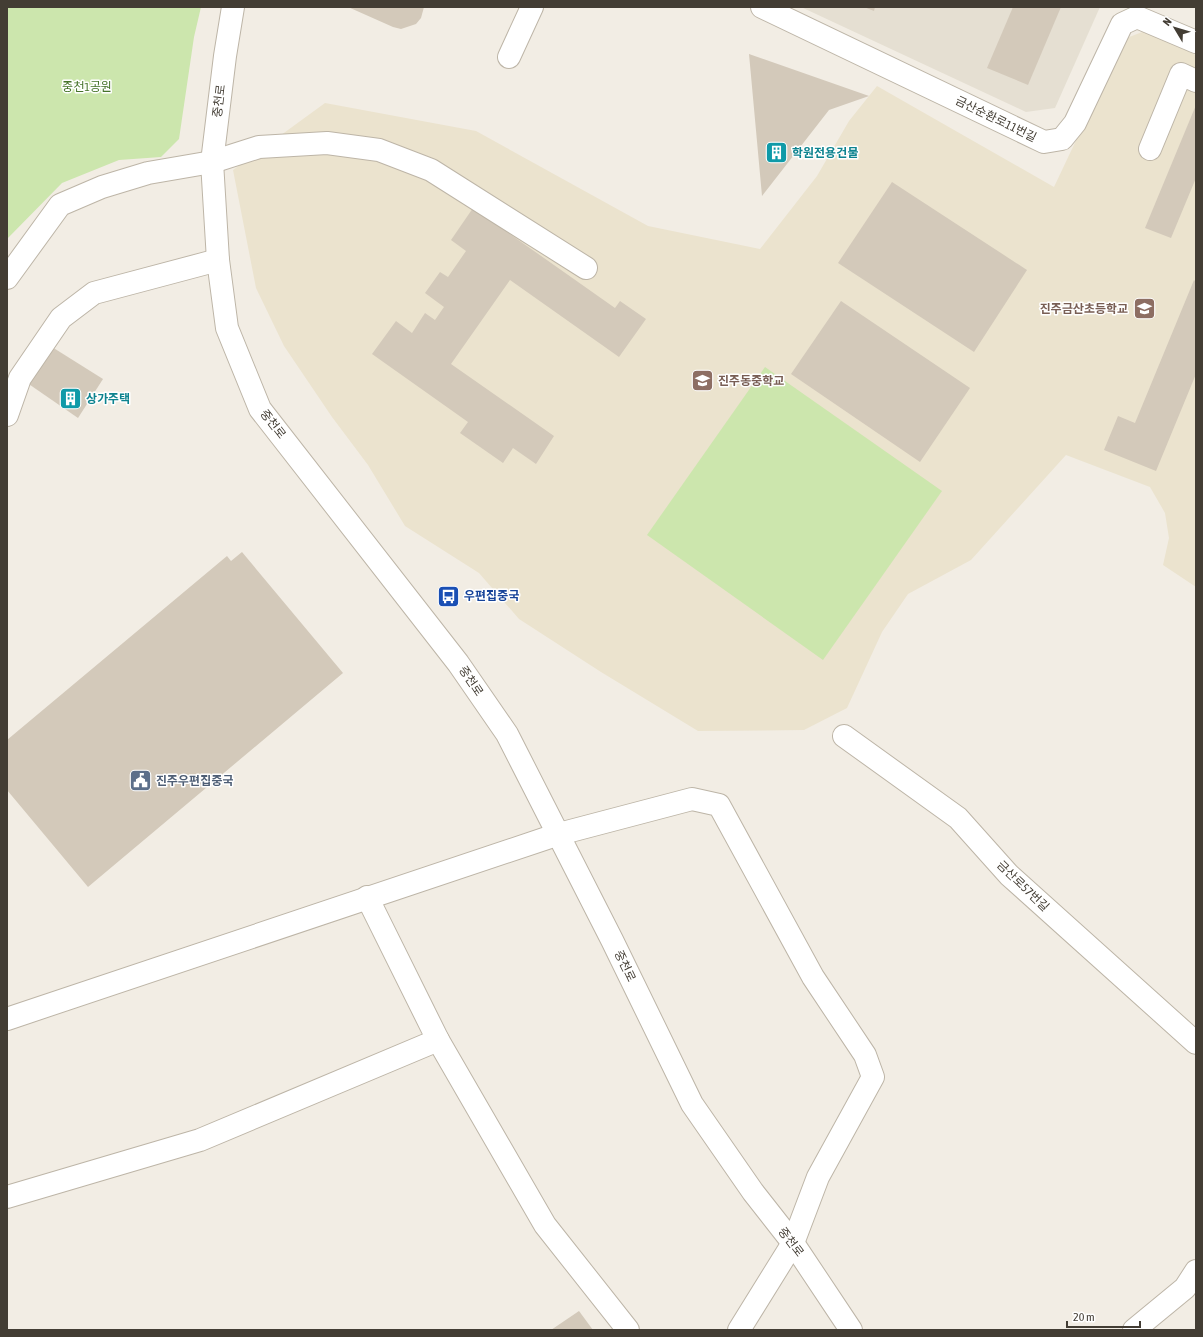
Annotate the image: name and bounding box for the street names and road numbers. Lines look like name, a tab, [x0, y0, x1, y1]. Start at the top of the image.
street label: 중천로	[210, 84, 228, 118]
street label: 금산순환로11번길	[953, 93, 1039, 145]
street label: 중천로	[257, 407, 289, 441]
street label: 중천로	[456, 663, 486, 699]
street label: 금산로57번길	[994, 858, 1052, 914]
street label: 중천로	[611, 948, 639, 984]
street label: 중천로	[775, 1225, 807, 1259]

